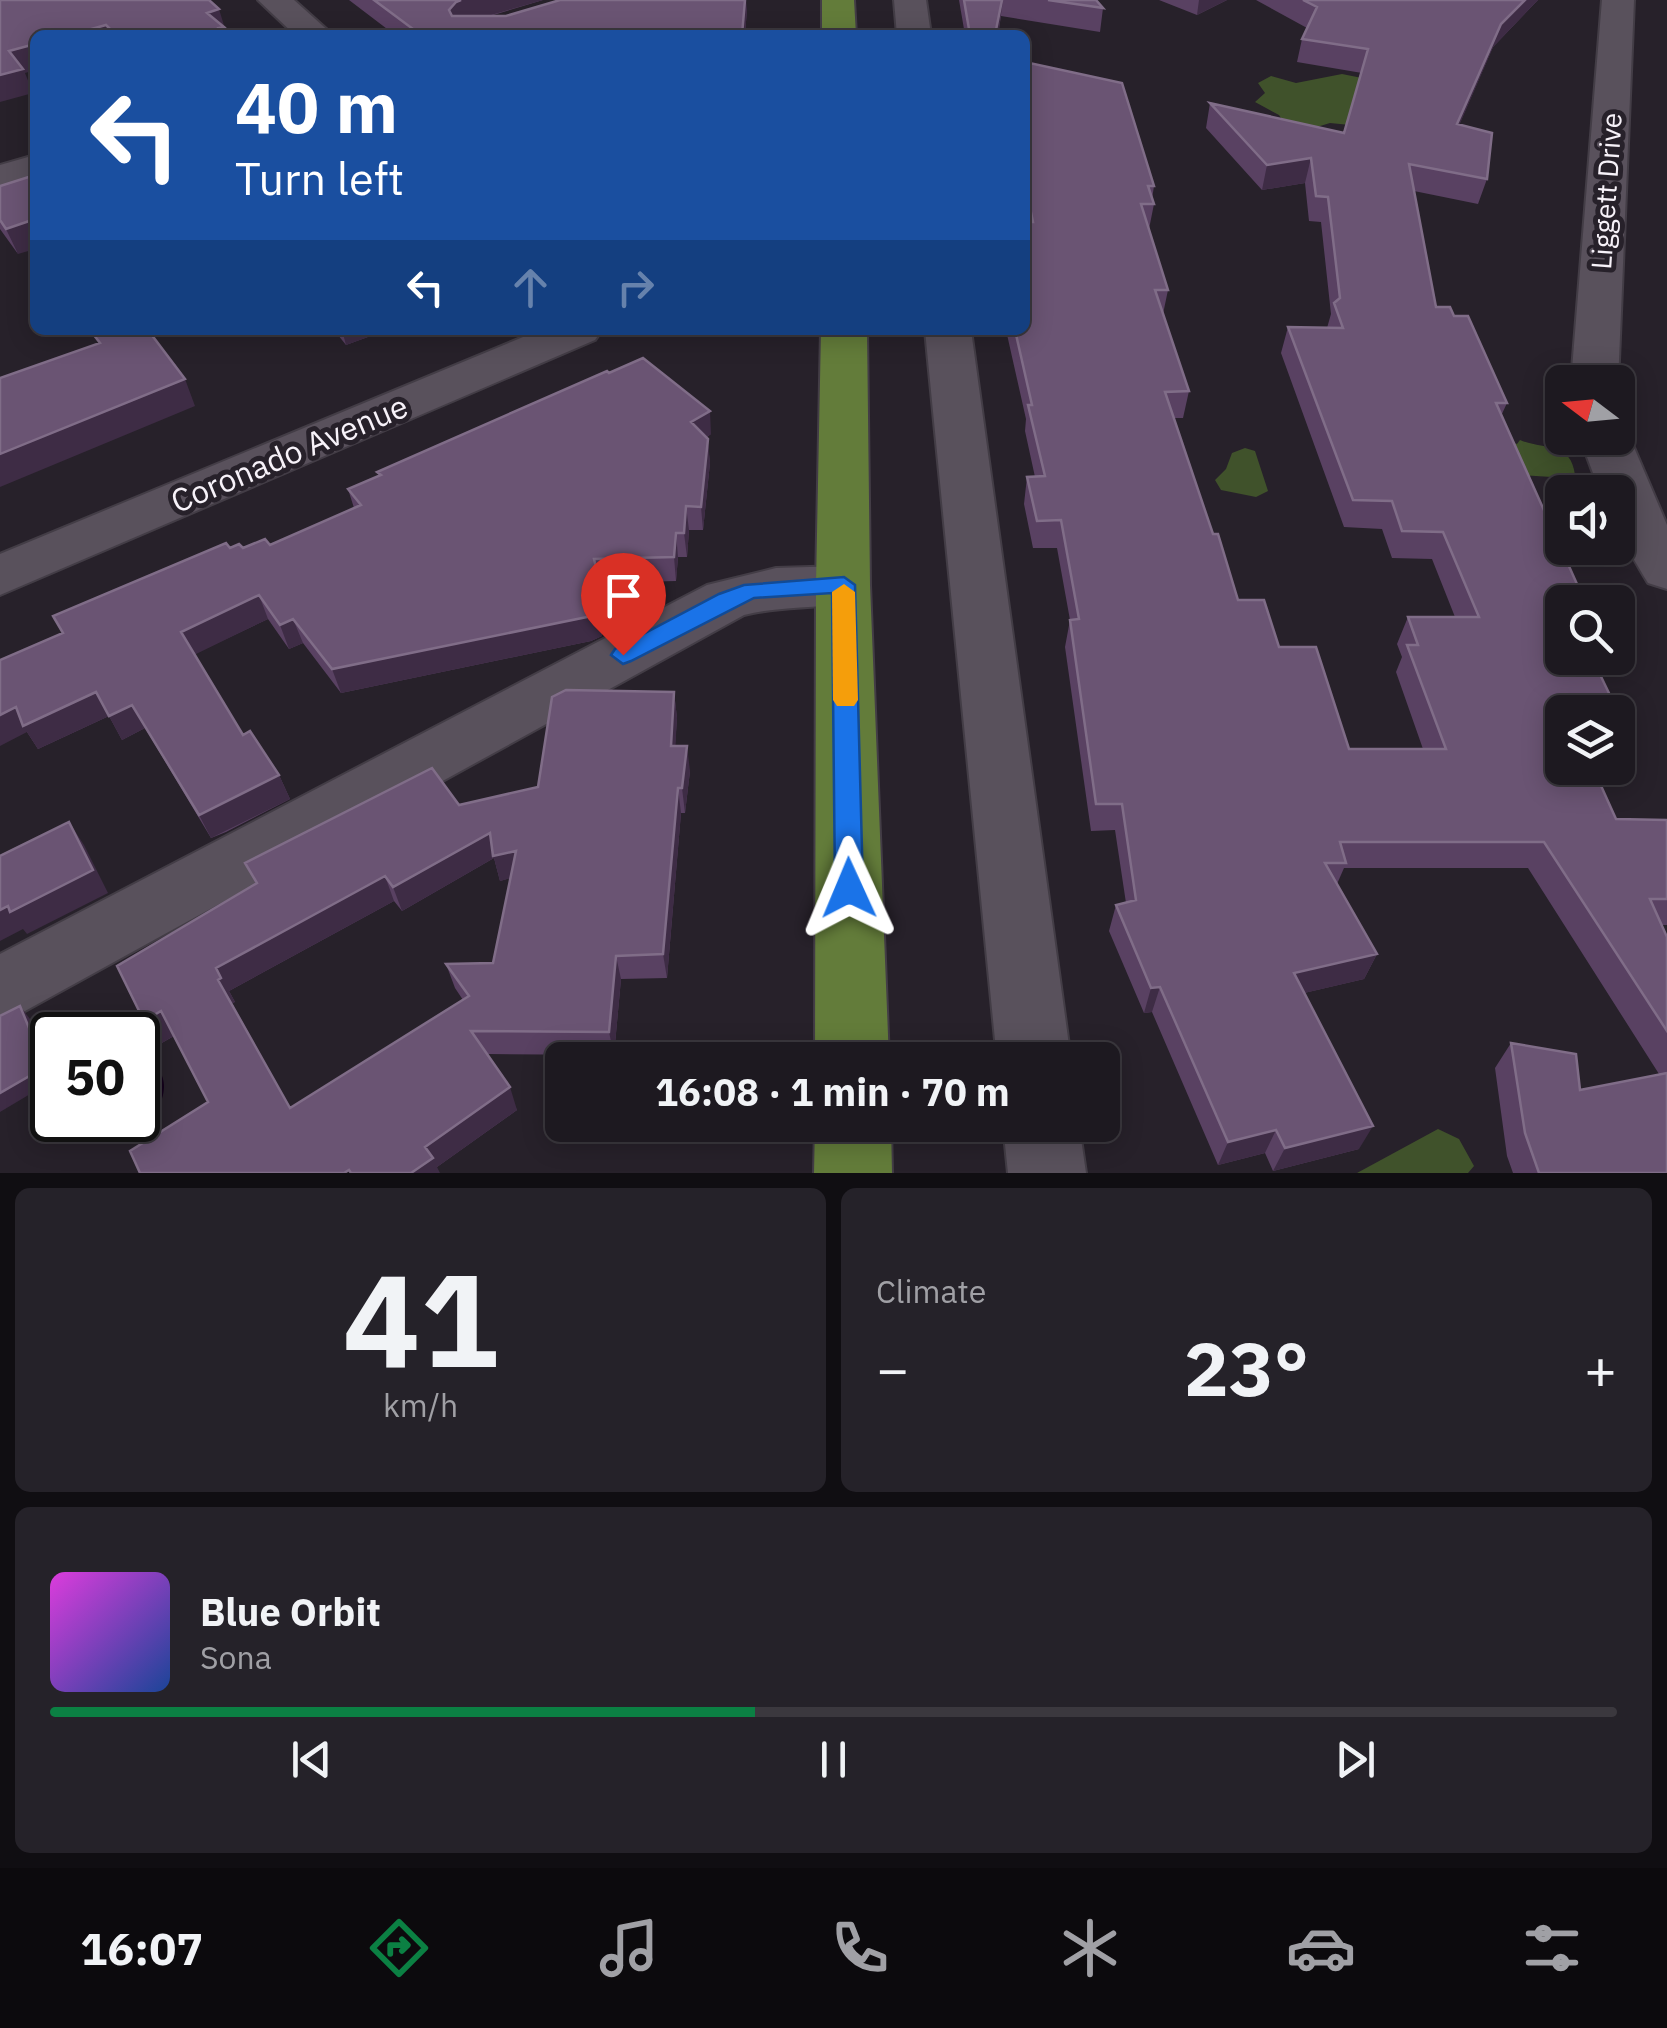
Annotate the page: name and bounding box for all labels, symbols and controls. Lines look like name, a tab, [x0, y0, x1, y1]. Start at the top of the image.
text: 40 m	[235, 61, 398, 152]
icon: left	[70, 70, 200, 200]
street label: Liggett Drive	[1582, 111, 1630, 271]
text: Turn left	[235, 149, 404, 207]
icon: left	[398, 260, 453, 315]
icon: ahead	[503, 260, 558, 315]
icon: right	[608, 260, 663, 315]
north arrow	[1545, 365, 1635, 455]
map controls	[1545, 365, 1635, 785]
street label: Coronado Avenue	[164, 384, 414, 522]
button: sound	[1545, 475, 1635, 565]
pin	[581, 553, 666, 656]
icon: arrive	[596, 568, 651, 623]
button: search	[1545, 585, 1635, 675]
button: layers	[1545, 695, 1635, 785]
position arrow	[797, 836, 901, 940]
speed limit sign: 50	[30, 1012, 160, 1142]
text: 16:08 · 1 min · 70 m	[655, 1067, 1010, 1116]
text: 41	[342, 1234, 499, 1403]
text: Climate	[876, 1270, 986, 1312]
text: 23°	[1184, 1319, 1309, 1417]
text: −	[876, 1333, 909, 1404]
text: +	[1584, 1333, 1617, 1404]
text: km/h	[383, 1384, 458, 1426]
text: Blue Orbit	[200, 1587, 381, 1636]
text: Sona	[200, 1636, 272, 1678]
icon: previous	[284, 1732, 339, 1787]
icon: pause	[806, 1732, 861, 1787]
icon: next	[1328, 1732, 1383, 1787]
icon: directions	[364, 1913, 434, 1983]
icon: music	[594, 1913, 664, 1983]
icon: phone	[825, 1913, 895, 1983]
icon: climate	[1055, 1913, 1125, 1983]
icon: car	[1286, 1913, 1356, 1983]
icon: filters	[1517, 1913, 1587, 1983]
text: 16:07	[80, 1919, 203, 1977]

